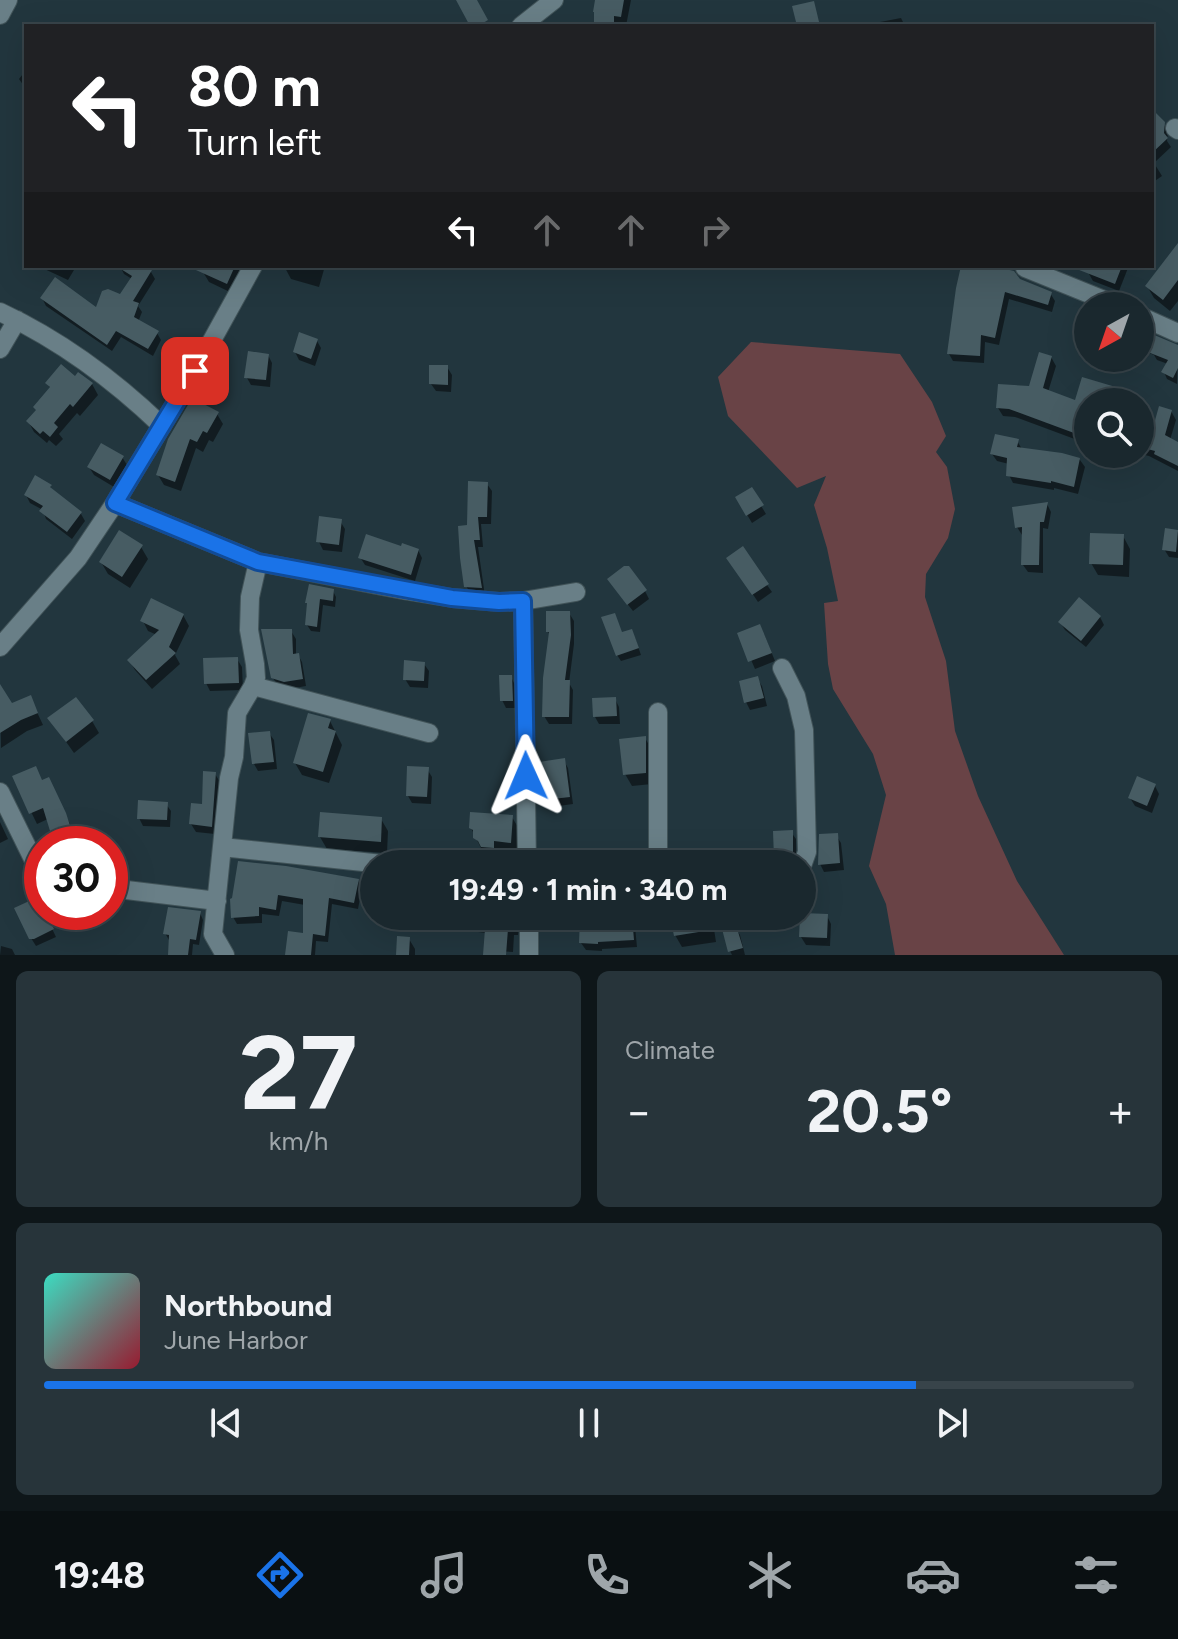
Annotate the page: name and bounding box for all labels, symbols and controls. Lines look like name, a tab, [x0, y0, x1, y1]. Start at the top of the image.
text: 80 m	[188, 53, 321, 120]
icon: left	[56, 56, 160, 160]
text: Turn left	[188, 121, 322, 164]
icon: left	[441, 208, 485, 252]
icon: ahead	[525, 208, 569, 252]
icon: ahead	[609, 208, 653, 252]
icon: right	[693, 208, 737, 252]
north arrow	[1074, 292, 1154, 372]
map controls	[1074, 292, 1154, 468]
pin	[161, 337, 229, 405]
icon: arrive	[173, 349, 217, 393]
button: search	[1074, 388, 1154, 468]
position arrow	[484, 734, 568, 818]
speed limit sign: 30	[24, 826, 128, 930]
text: 19:49 · 1 min · 340 m	[449, 871, 727, 908]
text: 27	[239, 1010, 358, 1135]
text: Climate	[625, 1034, 715, 1066]
text: 20.5°	[806, 1075, 953, 1147]
text: −	[625, 1085, 652, 1138]
text: +	[1107, 1085, 1134, 1138]
text: km/h	[269, 1125, 328, 1157]
text: Northbound	[164, 1287, 332, 1324]
text: June Harbor	[164, 1324, 308, 1356]
icon: previous	[204, 1401, 248, 1445]
icon: pause	[567, 1401, 611, 1445]
icon: next	[930, 1401, 974, 1445]
icon: directions	[252, 1547, 308, 1603]
icon: music	[416, 1547, 472, 1603]
icon: phone	[579, 1547, 635, 1603]
icon: climate	[742, 1547, 798, 1603]
icon: car	[905, 1547, 961, 1603]
icon: filters	[1068, 1547, 1124, 1603]
text: 19:48	[54, 1554, 145, 1597]

